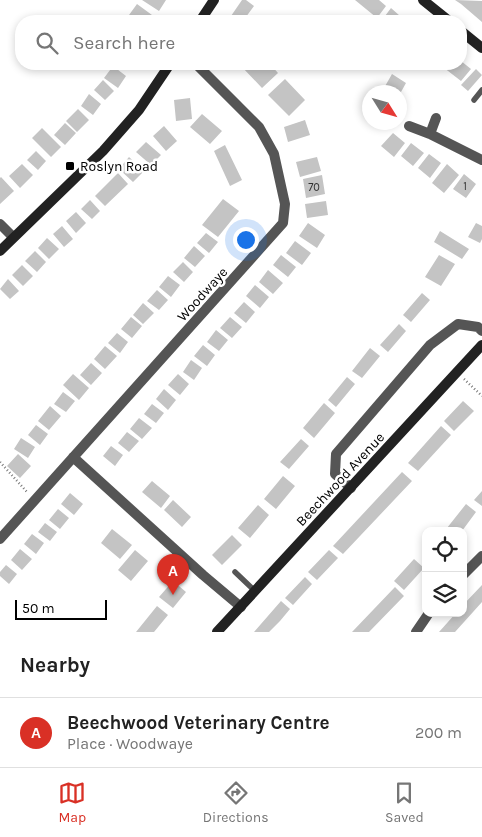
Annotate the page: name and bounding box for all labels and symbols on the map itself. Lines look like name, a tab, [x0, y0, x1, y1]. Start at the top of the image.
north arrow	[362, 85, 407, 130]
place label: Roslyn Road	[80, 158, 158, 175]
marker: Roslyn Road	[64, 160, 76, 172]
house number: 1	[463, 180, 467, 193]
house number: 70	[308, 181, 320, 194]
your location	[233, 227, 259, 253]
street label: Woodwaye	[174, 264, 231, 325]
street label: Beechwood Avenue	[293, 429, 388, 530]
pin: A	[157, 554, 189, 595]
scale bar	[15, 597, 108, 620]

